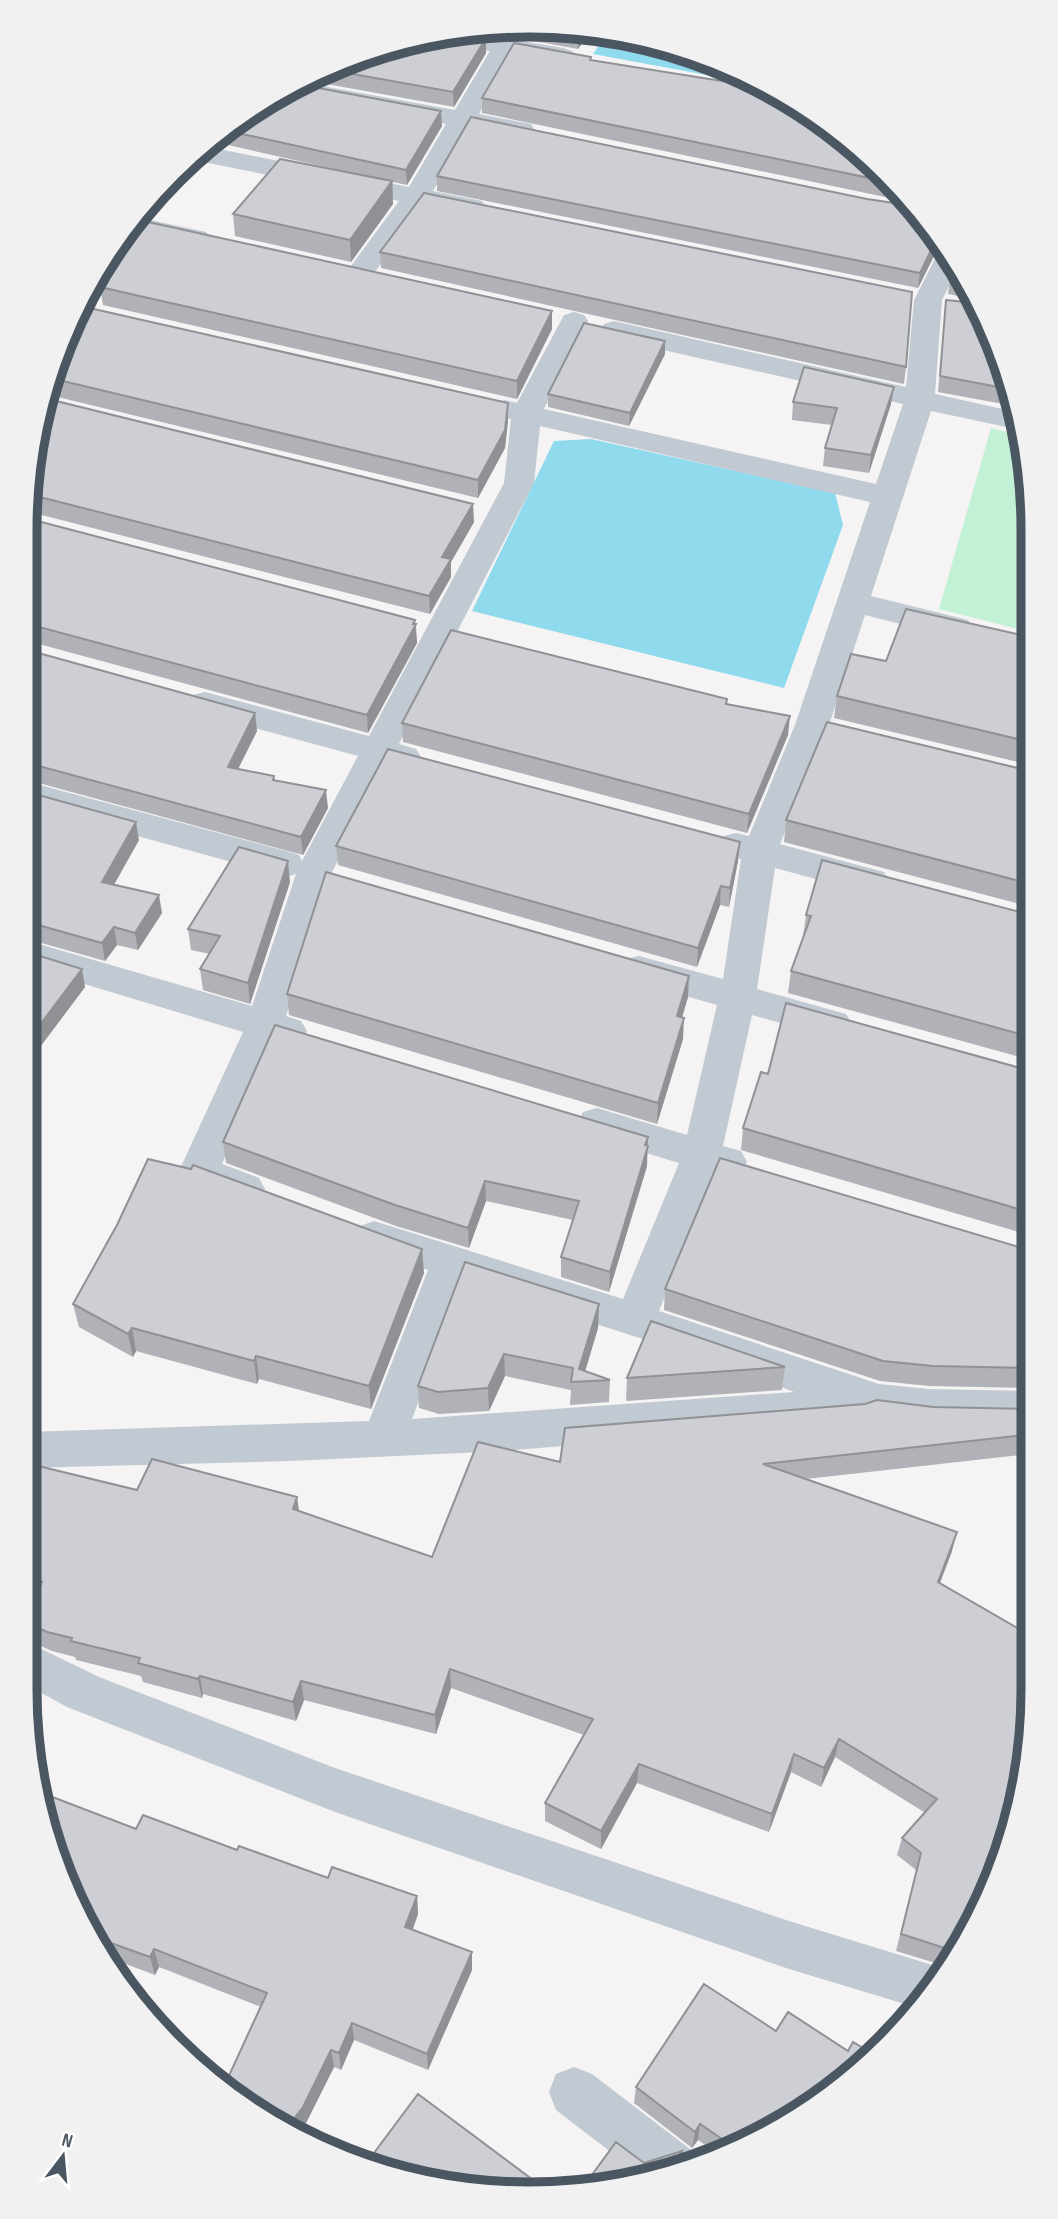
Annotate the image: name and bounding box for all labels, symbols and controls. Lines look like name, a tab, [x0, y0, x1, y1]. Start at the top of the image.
north arrow	[28, 2121, 98, 2191]
text: N	[59, 2129, 75, 2154]

